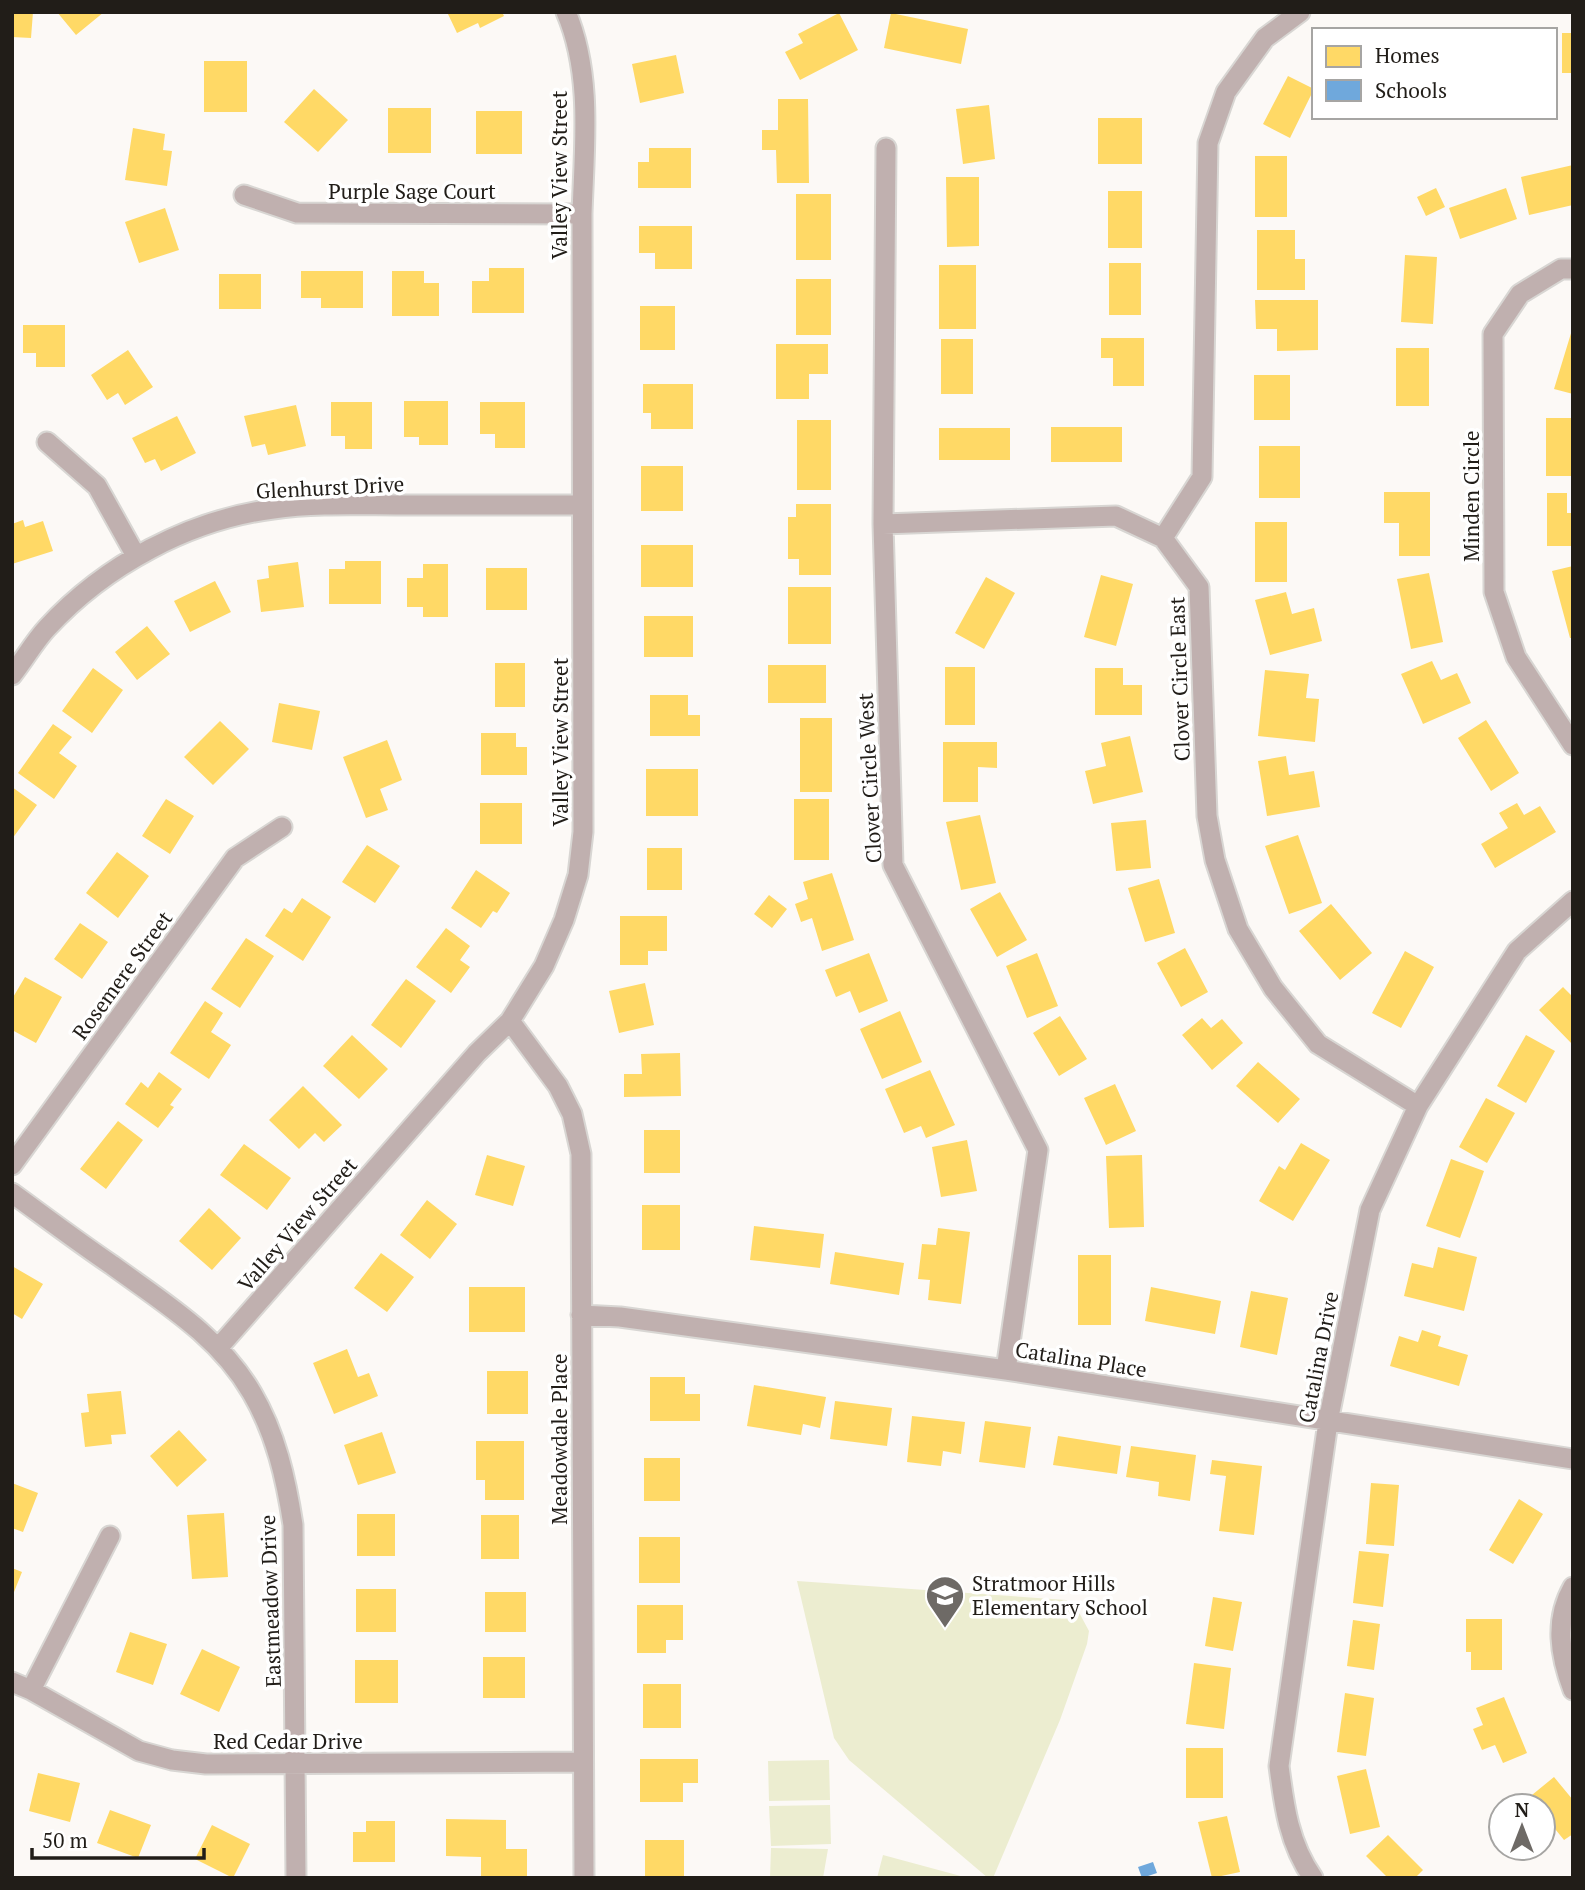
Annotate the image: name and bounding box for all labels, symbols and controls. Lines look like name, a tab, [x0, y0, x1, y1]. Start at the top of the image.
legend	[1312, 28, 1557, 119]
text: Homes	[1375, 41, 1440, 69]
text: Schools	[1375, 76, 1447, 104]
street label: Valley View Street	[545, 90, 573, 259]
street label: Purple Sage Court	[328, 177, 496, 205]
street label: Minden Circle	[1457, 430, 1485, 562]
street label: Glenhurst Drive	[255, 469, 405, 505]
street label: Clover Circle East	[1162, 596, 1196, 762]
street label: Valley View Street	[546, 657, 574, 826]
street label: Clover Circle West	[851, 692, 887, 864]
street label: Rosemere Street	[66, 905, 178, 1045]
street label: Valley View Street	[231, 1151, 363, 1297]
street label: Catalina Drive	[1292, 1289, 1344, 1425]
street label: Catalina Place	[1013, 1335, 1149, 1383]
street label: Meadowdale Place	[545, 1353, 573, 1525]
street label: Eastmeadow Drive	[253, 1514, 287, 1688]
place label: Stratmoor Hills Elementary School	[972, 1569, 1148, 1621]
school or university icon: Stratmoor Hills Elementary School	[924, 1574, 966, 1629]
street label: Red Cedar Drive	[213, 1727, 363, 1755]
north arrow	[1487, 1792, 1557, 1862]
text: N	[1515, 1797, 1530, 1822]
scale bar	[32, 1816, 203, 1860]
text: 50 m	[42, 1826, 88, 1854]

